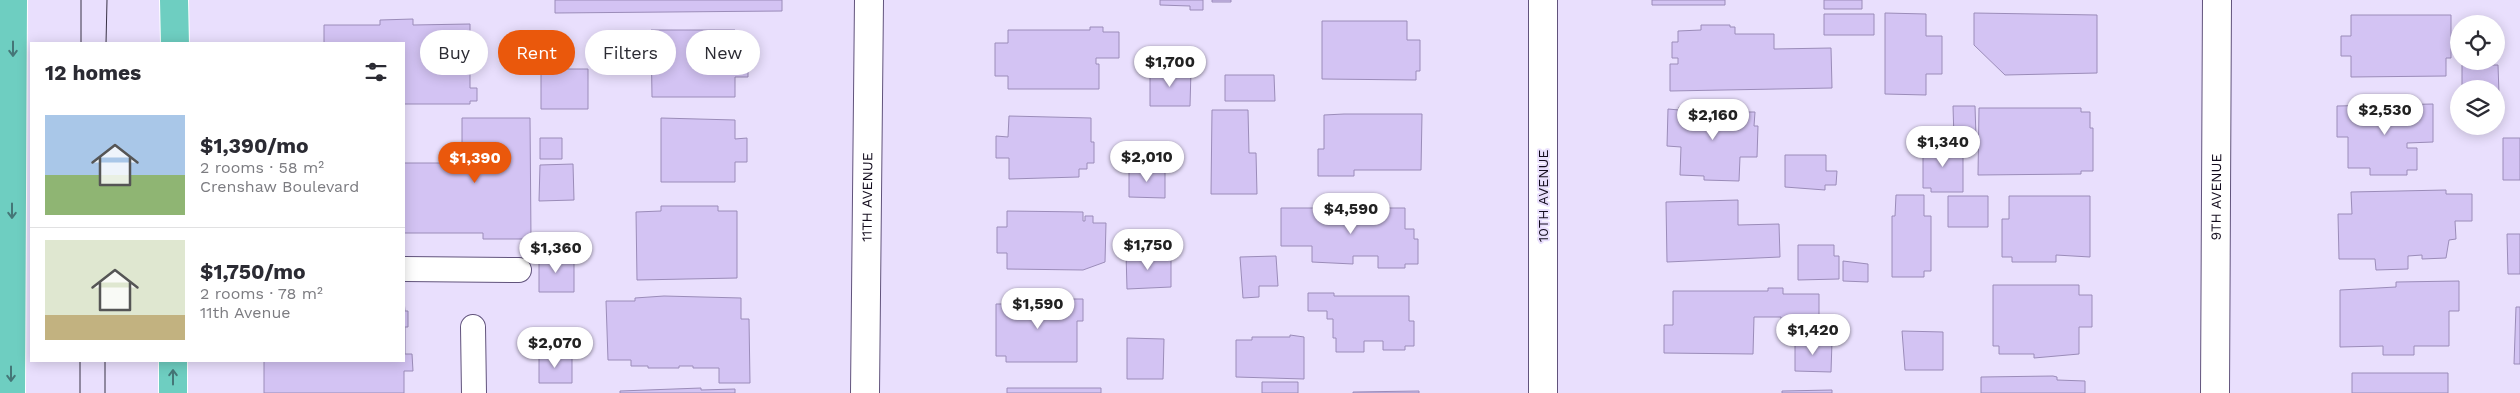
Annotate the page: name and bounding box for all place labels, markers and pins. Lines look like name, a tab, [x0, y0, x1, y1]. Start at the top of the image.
pin: $1,700	[1129, 46, 1211, 88]
pin: $2,530	[2344, 94, 2426, 136]
pin: $2,160	[1672, 98, 1754, 141]
pin: $1,340	[1902, 126, 1984, 168]
pin: $2,010	[1106, 140, 1188, 183]
pin: $1,390	[434, 142, 516, 184]
pin: $4,590	[1310, 192, 1392, 235]
pin: $1,750	[1107, 228, 1189, 271]
pin: $1,360	[515, 232, 597, 274]
pin: $1,590	[997, 288, 1079, 330]
pin: $1,420	[1772, 314, 1854, 356]
pin: $2,070	[514, 326, 596, 369]

